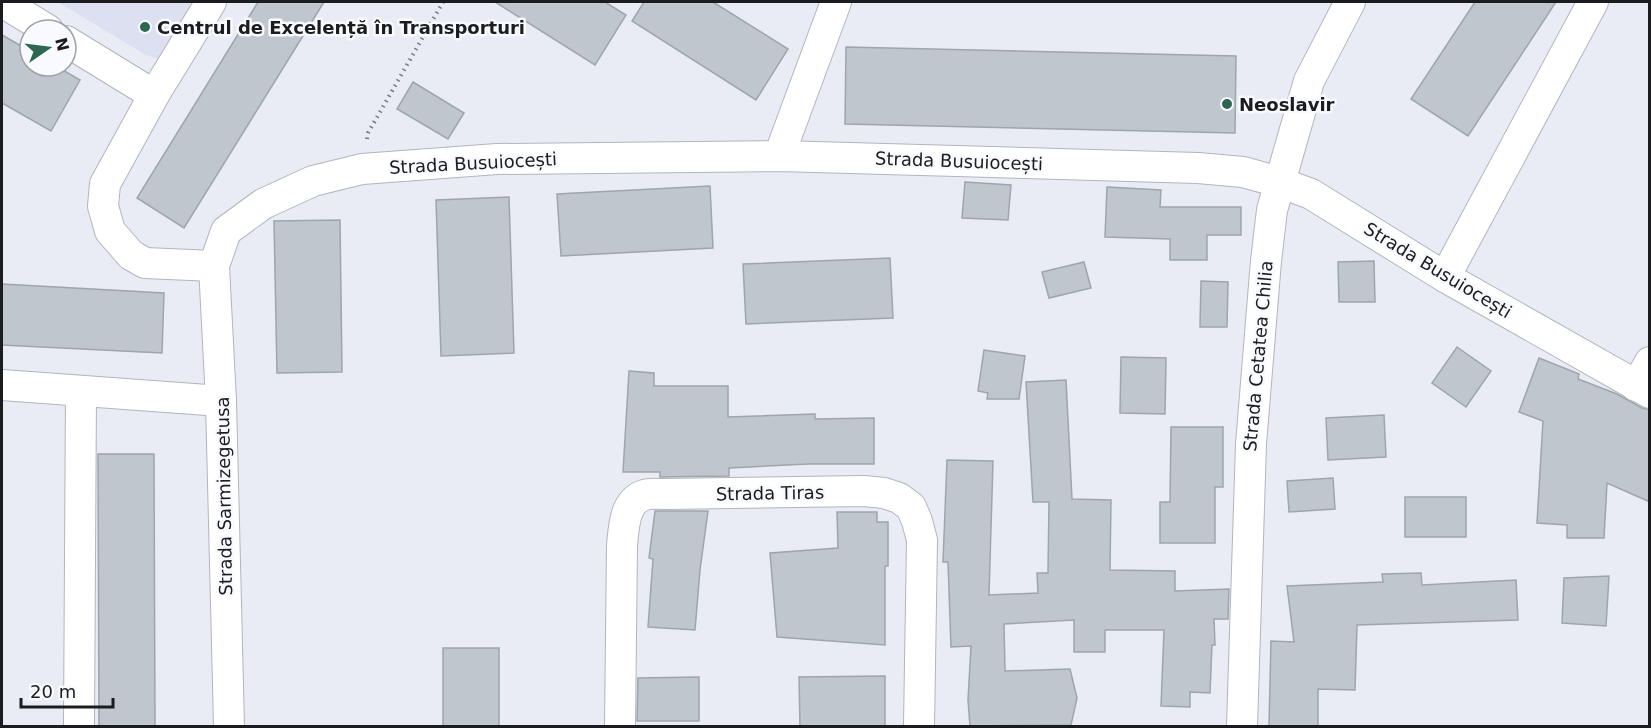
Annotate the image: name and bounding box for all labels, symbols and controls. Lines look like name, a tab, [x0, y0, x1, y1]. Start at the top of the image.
place label: Centrul de Excelență în Transporturi	[157, 17, 525, 38]
north arrow	[18, 18, 78, 78]
marker: Centrul de Excelență în Transporturi	[138, 20, 152, 34]
text: N	[51, 36, 73, 53]
place label: Neoslavir	[1239, 94, 1335, 115]
marker: Neoslavir	[1220, 97, 1234, 111]
street label: Strada Busuiocești	[389, 148, 557, 178]
street label: Strada Busuiocești	[875, 148, 1043, 174]
street label: Strada Busuiocești	[1361, 218, 1515, 322]
street label: Strada Cetatea Chilia	[1239, 260, 1277, 452]
street label: Strada Sarmizegetusa	[212, 396, 236, 596]
street label: Strada Tiras	[716, 482, 824, 504]
scale bar	[21, 671, 112, 709]
text: 20 m	[30, 681, 76, 702]

